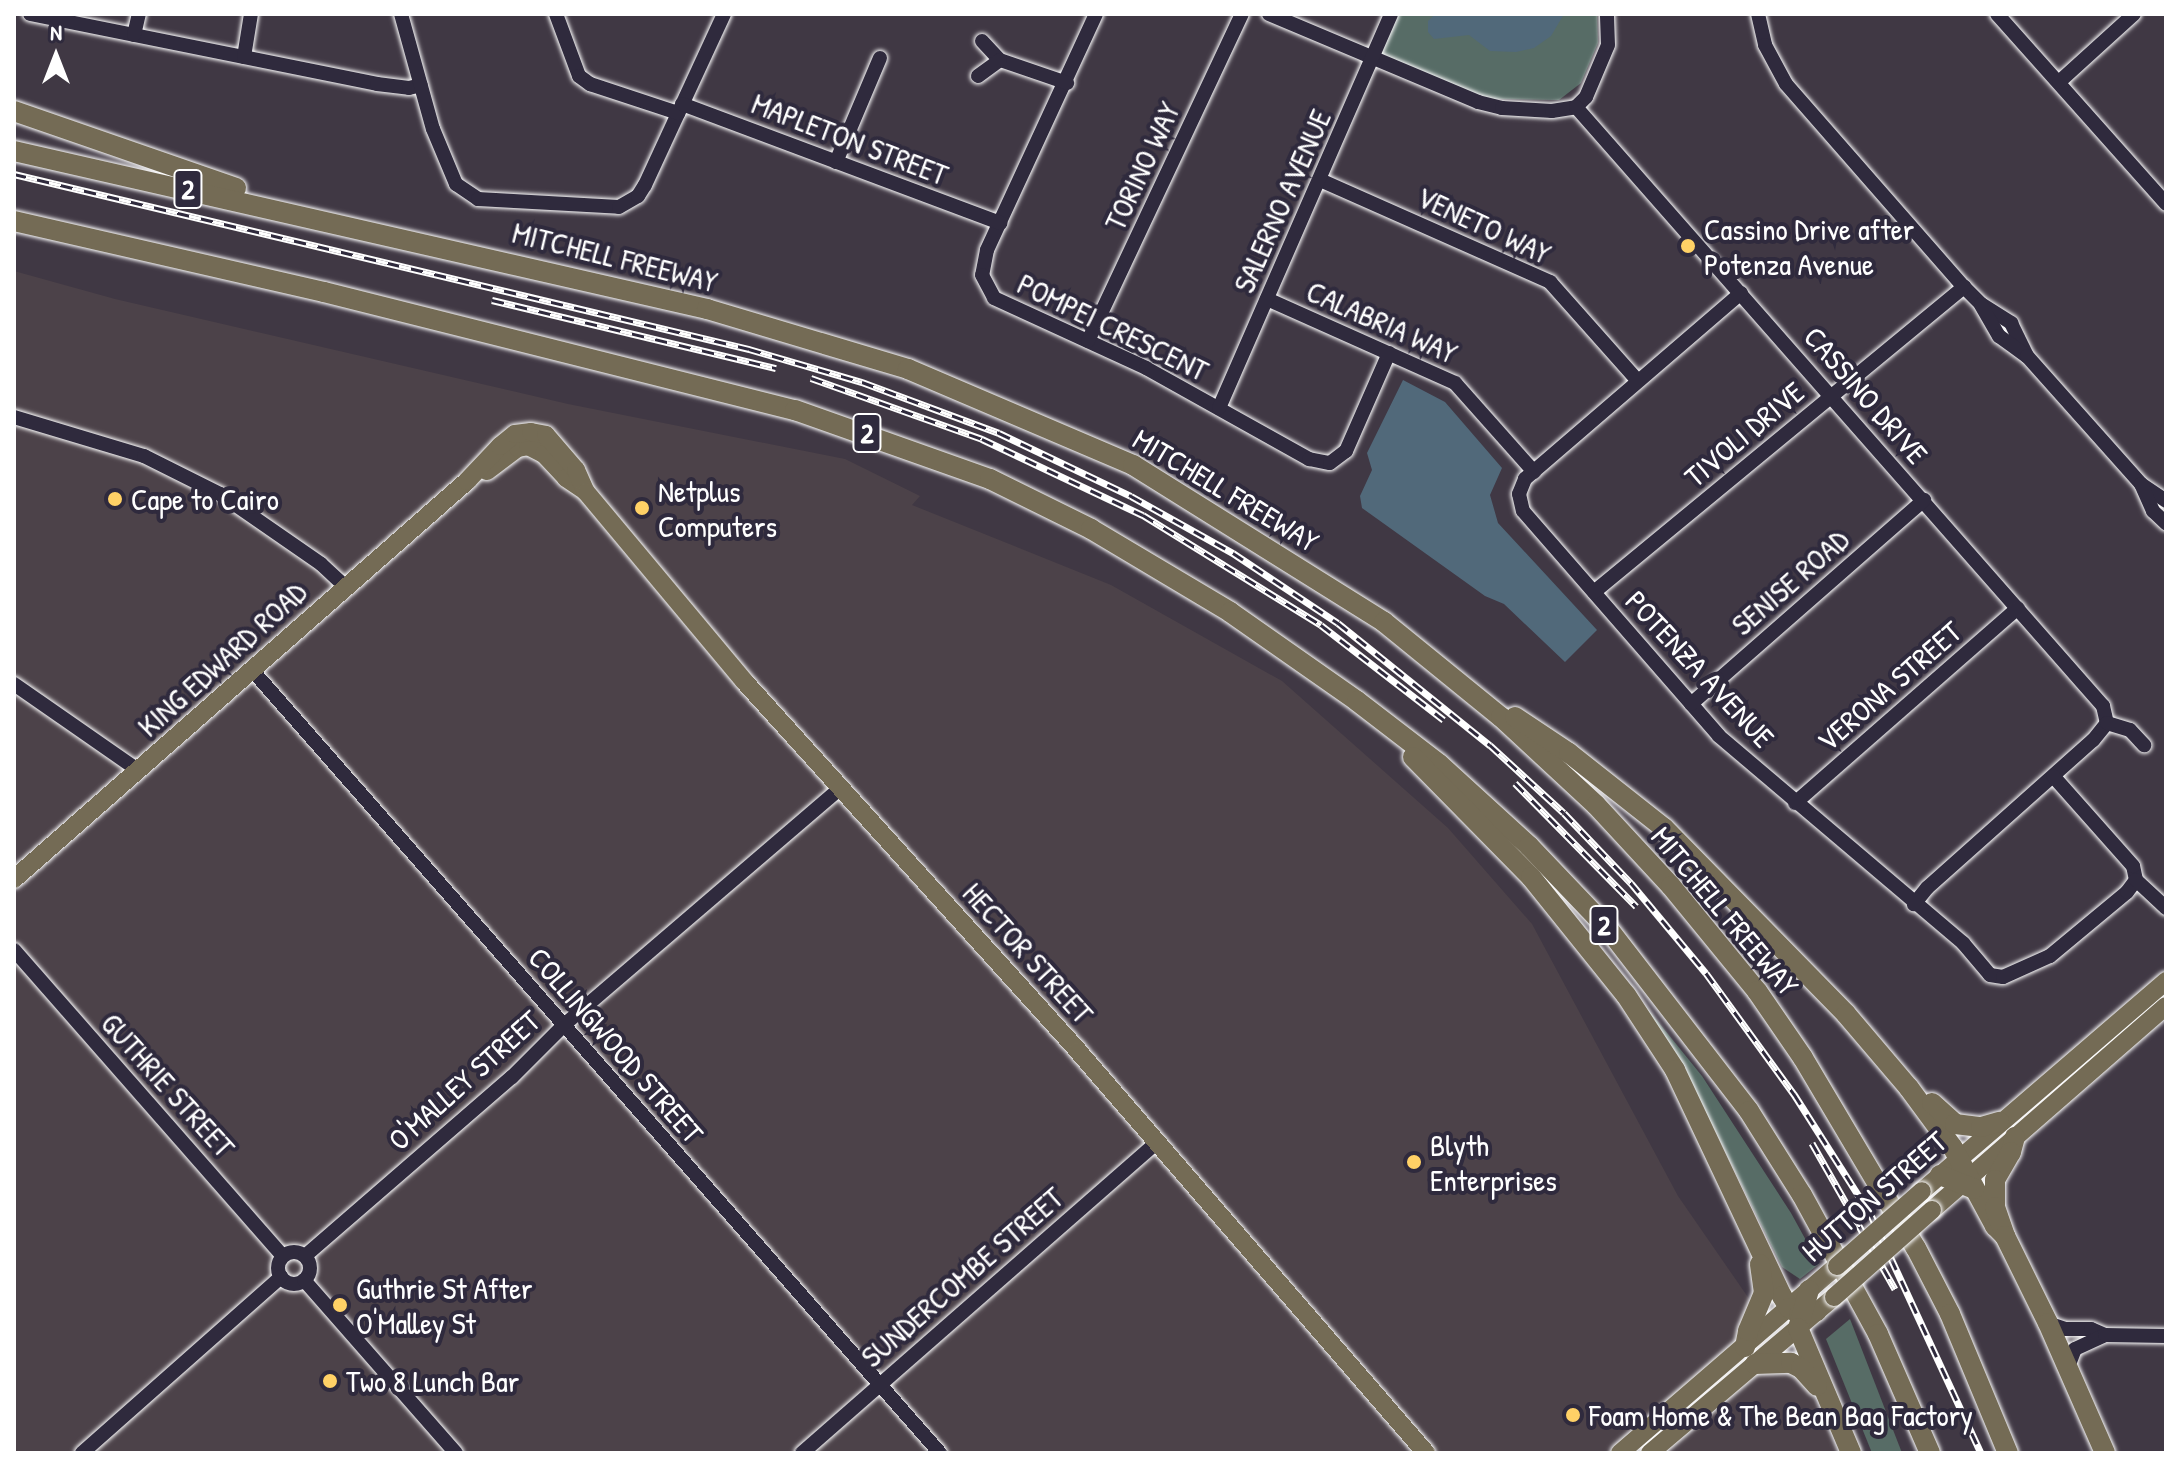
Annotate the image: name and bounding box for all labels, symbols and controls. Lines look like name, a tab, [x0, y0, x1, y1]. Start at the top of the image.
north arrow	[16, 16, 96, 96]
text: N	[50, 17, 62, 47]
street label: MAPLETON STREET	[747, 85, 953, 193]
street label: TORINO WAY	[1097, 96, 1187, 236]
street label: SALERNO AVENUE	[1226, 104, 1338, 298]
road number: 2	[172, 165, 204, 213]
street label: VENETO WAY	[1411, 178, 1557, 272]
place label: Cassino Drive after Potenza Avenue	[1704, 211, 1914, 282]
street label: MITCHELL FREEWAY	[509, 214, 721, 300]
marker: Cassino Drive after Potenza Avenue	[1679, 237, 1697, 255]
street label: POMPEI CRESCENT	[1012, 265, 1214, 389]
street label: CALABRIA WAY	[1301, 273, 1463, 371]
street label: CASSINO DRIVE	[1797, 319, 1935, 471]
street label: TIVOLI DRIVE	[1677, 374, 1811, 494]
road number: 2	[851, 409, 883, 457]
street label: MITCHELL FREEWAY	[1127, 421, 1325, 559]
place label: Netplus Computers	[658, 473, 777, 544]
place label: Cape to Cairo	[131, 481, 279, 517]
marker: Cape to Cairo	[106, 490, 124, 508]
marker: Netplus Computers	[633, 499, 651, 517]
street label: SENISE ROAD	[1724, 521, 1856, 643]
street label: KING EDWARD ROAD	[130, 574, 314, 744]
street label: POTENZA AVENUE	[1618, 583, 1782, 755]
street label: VERONA STREET	[1809, 613, 1969, 759]
street label: MITCHELL FREEWAY	[1644, 819, 1806, 1003]
street label: HECTOR STREET	[955, 875, 1101, 1031]
road number: 2	[1588, 901, 1620, 949]
street label: COLLINGWOOD STREET	[521, 940, 711, 1150]
street label: O'MALLEY STREET	[381, 1002, 547, 1158]
street label: GUTHRIE STREET	[94, 1005, 242, 1165]
street label: HUTTON STREET	[1794, 1123, 1954, 1269]
place label: Blyth Enterprises	[1430, 1127, 1557, 1198]
marker: Blyth Enterprises	[1405, 1153, 1423, 1171]
street label: SUNDERCOMBE STREET	[854, 1180, 1070, 1374]
place label: Guthrie St After O'Malley St	[356, 1270, 533, 1340]
marker: Guthrie St After O'Malley St	[331, 1296, 349, 1314]
place label: Two 8 Lunch Bar	[346, 1363, 519, 1399]
marker: Two 8 Lunch Bar	[321, 1372, 339, 1390]
place label: Foam Home & The Bean Bag Factory	[1589, 1397, 1973, 1433]
marker: Foam Home & The Bean Bag Factory	[1564, 1406, 1582, 1424]

